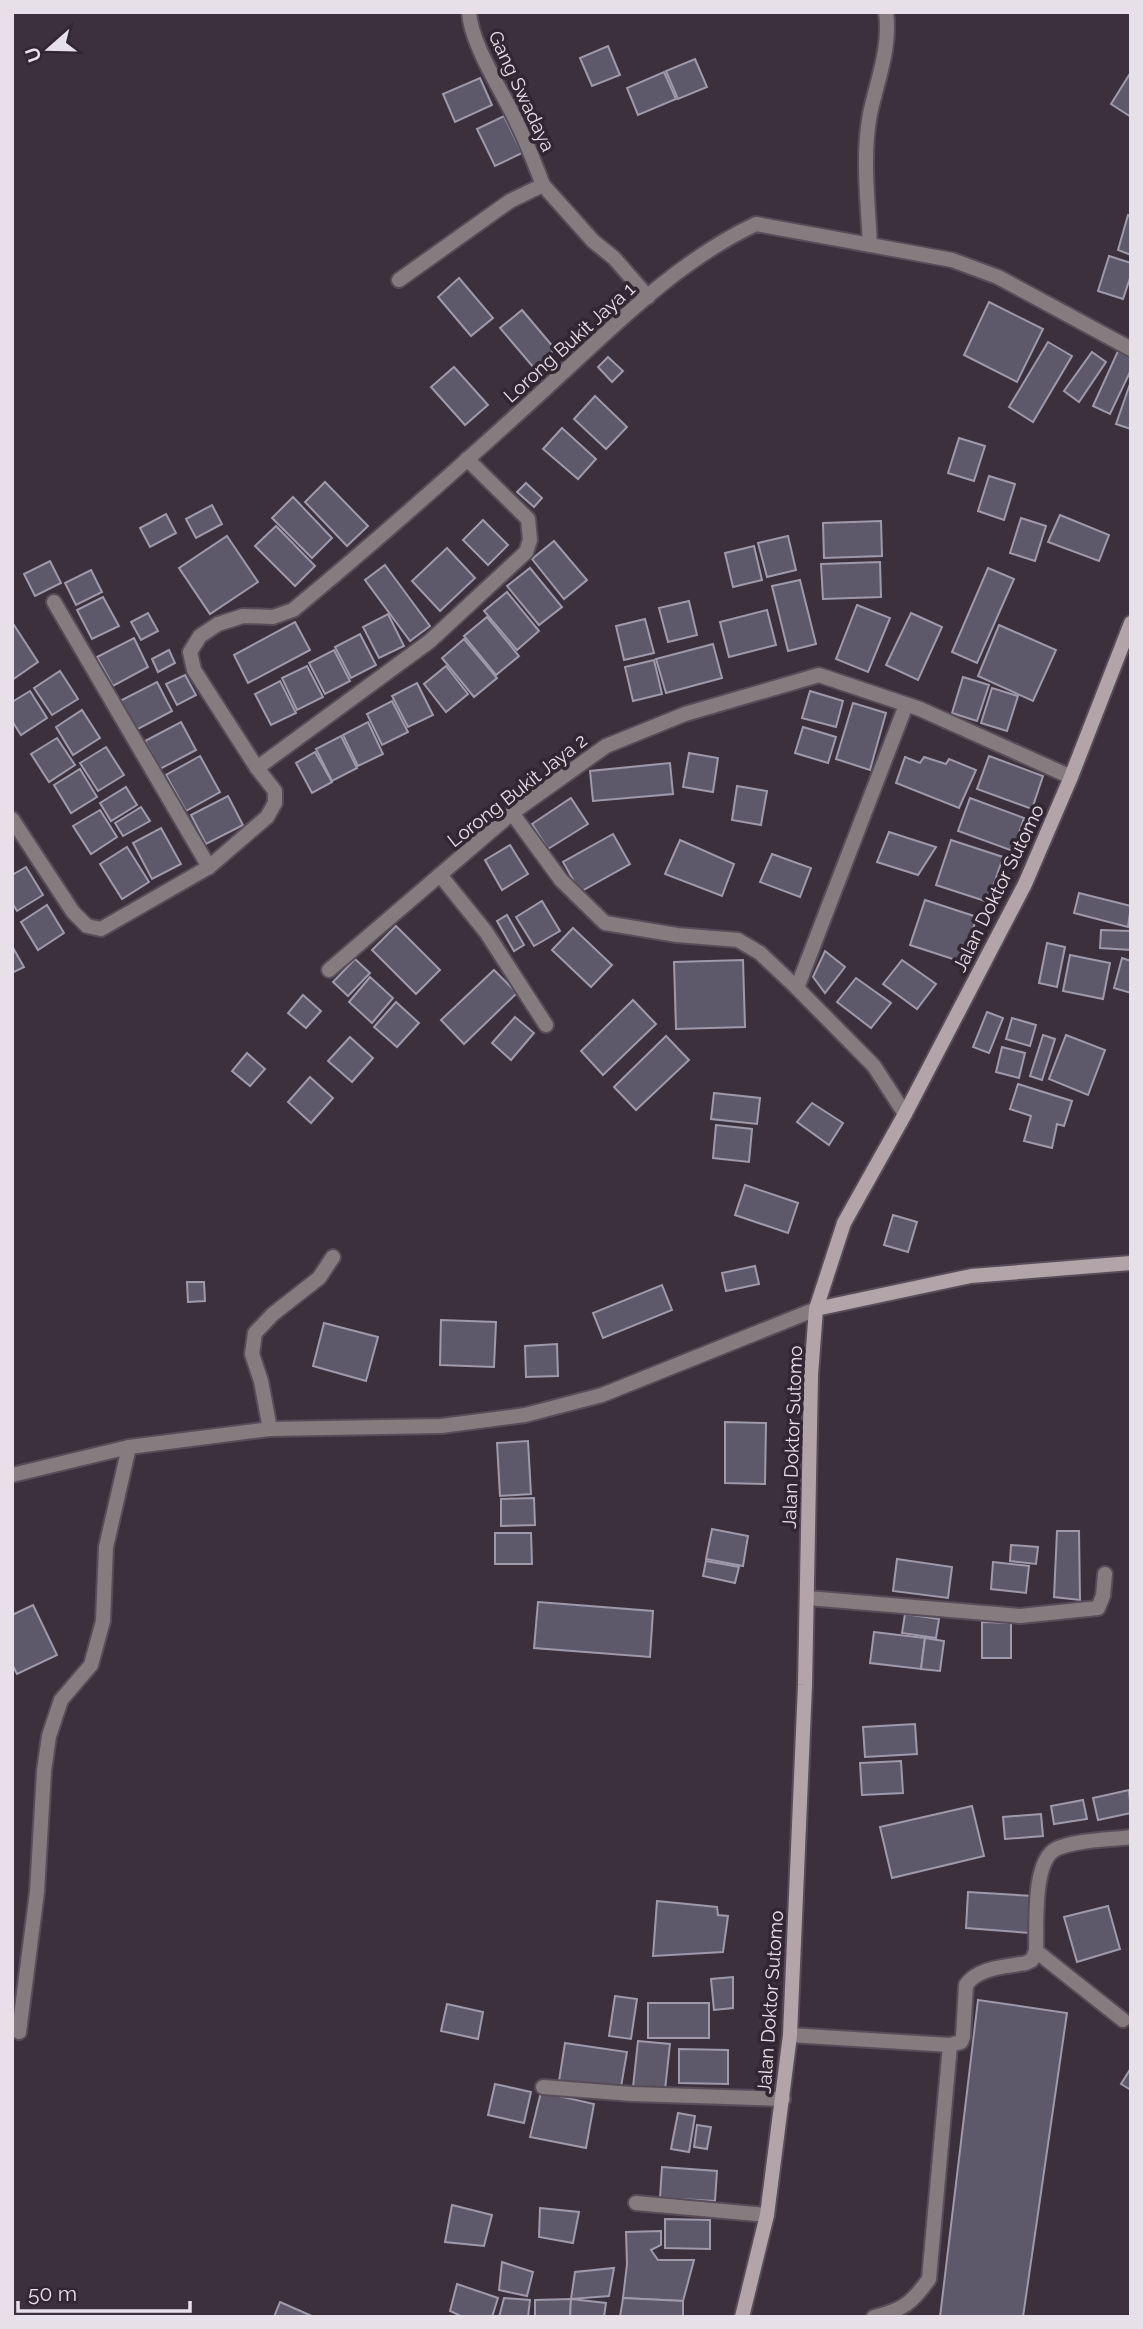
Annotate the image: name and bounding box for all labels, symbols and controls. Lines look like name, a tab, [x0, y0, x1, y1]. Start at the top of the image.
north arrow	[14, 14, 84, 84]
street label: Gang Swadaya	[484, 27, 560, 155]
text: U	[20, 44, 46, 65]
street label: Lorong Bukit Jaya 1	[499, 277, 639, 407]
street label: Lorong Bukit Jaya 2	[443, 729, 591, 851]
street label: Jalan Doktor Sutomo	[948, 801, 1048, 975]
street label: Jalan Doktor Sutomo	[778, 1345, 806, 1529]
street label: Jalan Doktor Sutomo	[753, 1910, 787, 2094]
scale bar	[18, 2270, 189, 2314]
text: 50 m	[28, 2281, 77, 2306]

